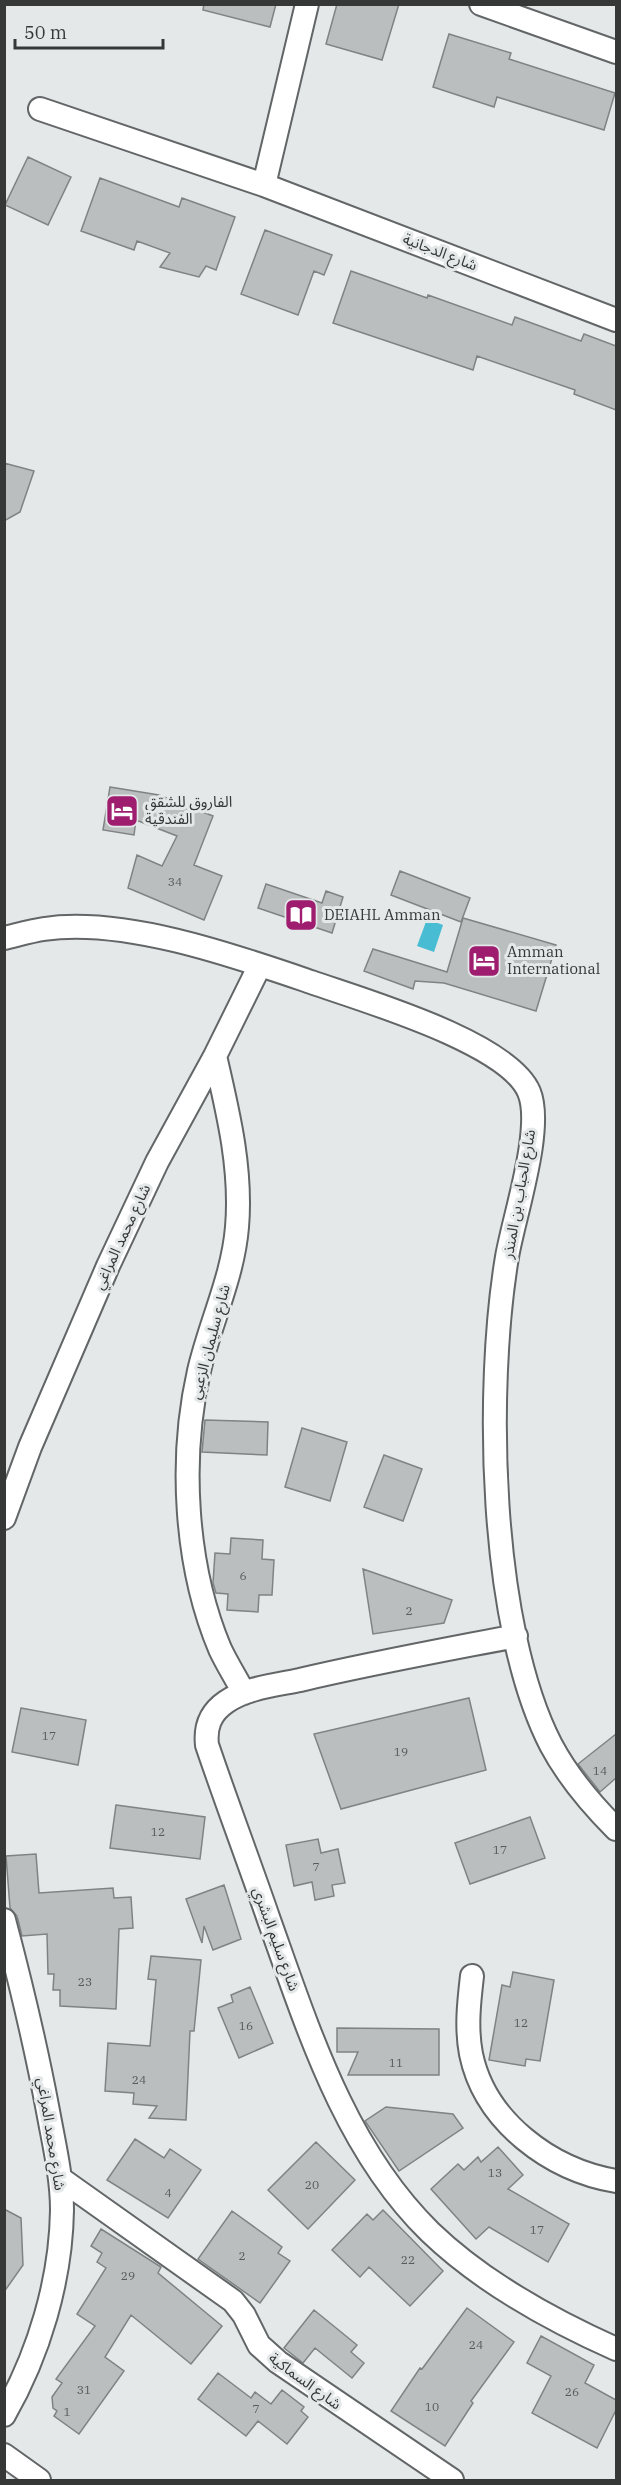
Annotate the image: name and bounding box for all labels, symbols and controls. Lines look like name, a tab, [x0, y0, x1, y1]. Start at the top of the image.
scale bar	[15, 12, 164, 50]
text: 50 m	[24, 21, 67, 44]
street label: شارع الدجانية	[399, 229, 480, 277]
place label: الفاروق للشقق الفندقية	[145, 792, 232, 828]
hotel icon: الفاروق للشقق الفندقية	[104, 793, 140, 829]
house number: 34	[168, 874, 182, 889]
library icon: DEIAHL Amman	[283, 897, 319, 933]
place label: DEIAHL Amman	[324, 905, 441, 924]
place label: Amman International	[507, 942, 600, 978]
hotel icon: Amman International	[466, 943, 502, 979]
street label: شارع الحباب بن المنذر	[498, 1128, 542, 1262]
street label: شارع محمد المراغي	[89, 1181, 157, 1294]
street label: شارع سليمان الزعبي	[185, 1282, 237, 1402]
house number: 6	[239, 1568, 247, 1583]
house number: 2	[405, 1603, 413, 1618]
house number: 17	[42, 1728, 56, 1743]
house number: 19	[394, 1744, 408, 1759]
house number: 14	[593, 1763, 607, 1778]
house number: 12	[151, 1824, 165, 1839]
house number: 17	[493, 1842, 507, 1857]
house number: 7	[312, 1859, 320, 1874]
street label: شارع سليم البشري	[246, 1884, 304, 1995]
house number: 23	[78, 1974, 92, 1989]
house number: 12	[514, 2015, 528, 2030]
house number: 16	[239, 2018, 253, 2033]
house number: 11	[389, 2055, 403, 2070]
house number: 24	[132, 2072, 146, 2087]
street label: شارع محمد المراغي	[30, 2076, 70, 2192]
house number: 13	[488, 2165, 502, 2180]
house number: 20	[305, 2177, 319, 2192]
house number: 4	[164, 2185, 172, 2200]
house number: 17	[530, 2222, 544, 2237]
house number: 2	[238, 2248, 246, 2263]
house number: 22	[401, 2252, 415, 2267]
house number: 29	[121, 2268, 135, 2283]
house number: 24	[469, 2337, 483, 2352]
street label: شارع السماكية	[264, 2348, 345, 2416]
house number: 31	[77, 2382, 91, 2397]
house number: 26	[565, 2384, 579, 2399]
house number: 10	[425, 2399, 439, 2414]
house number: 7	[252, 2401, 260, 2416]
house number: 1	[63, 2404, 71, 2419]

